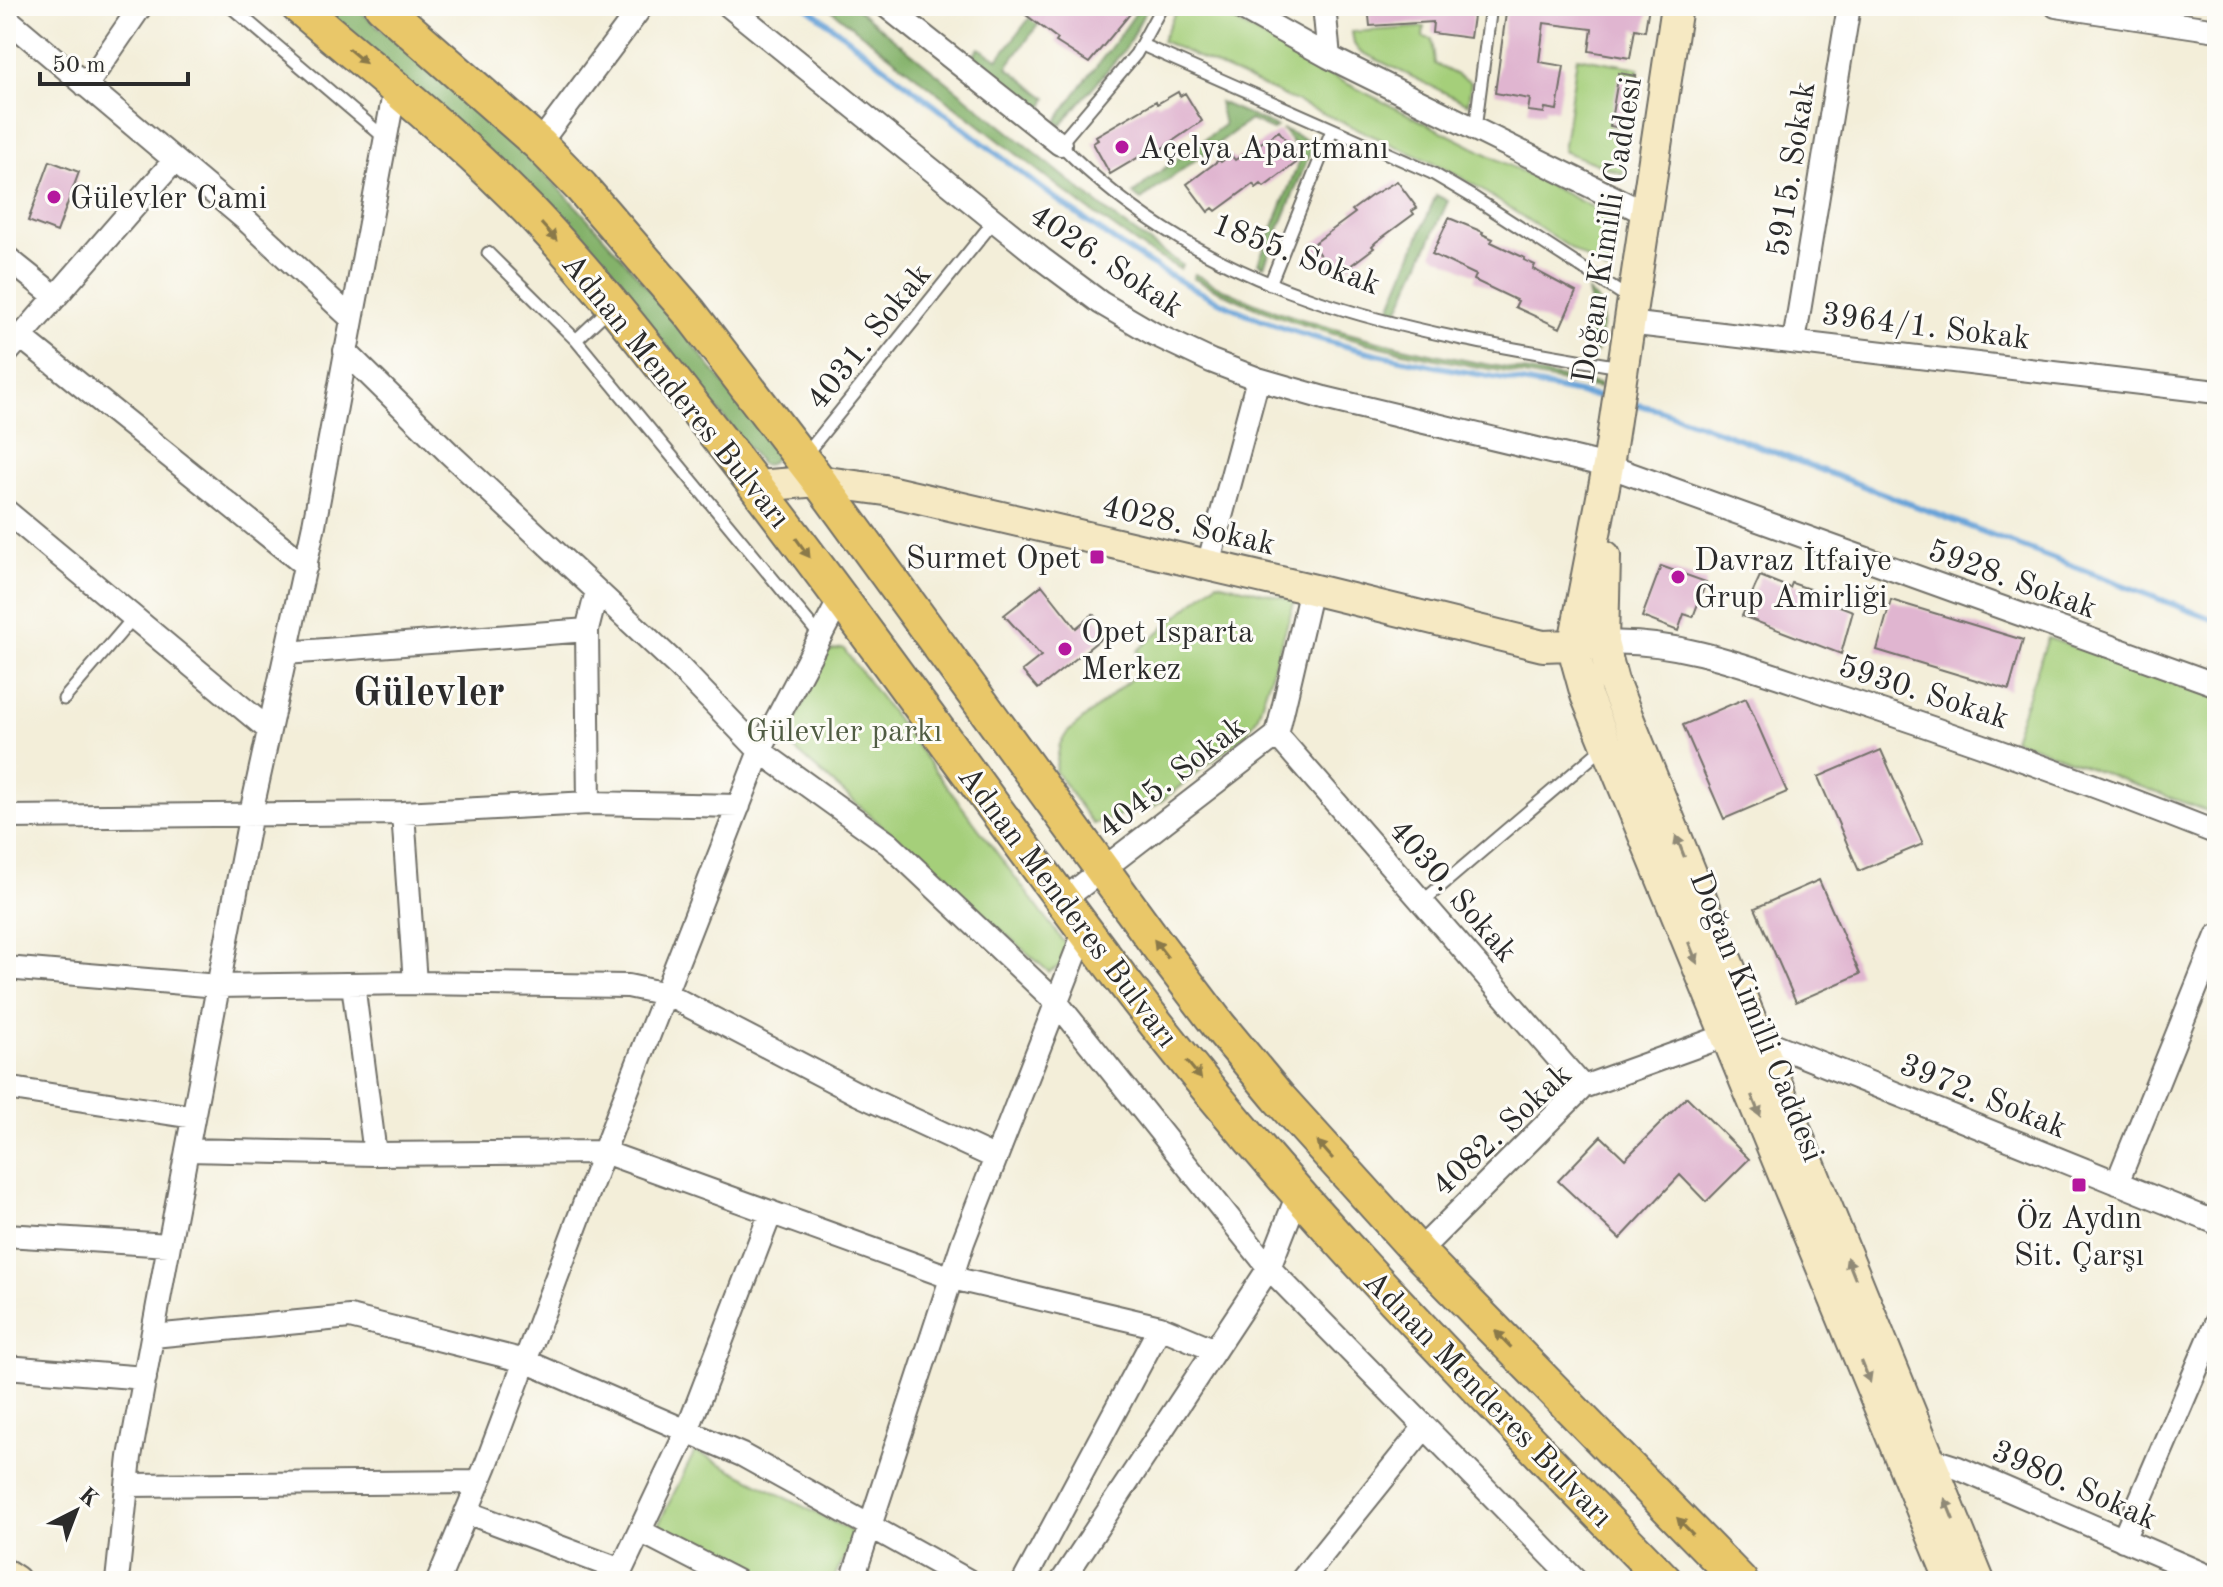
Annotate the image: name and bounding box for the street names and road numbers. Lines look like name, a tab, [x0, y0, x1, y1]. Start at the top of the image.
street label: Doğan Kimilli Caddesi	[1569, 75, 1649, 386]
street label: 5915. Sokak	[1763, 80, 1823, 259]
street label: 4026. Sokak	[1023, 200, 1188, 325]
street label: 1855. Sokak	[1208, 209, 1384, 302]
street label: Adnan Menderes Bulvarı	[554, 249, 795, 535]
street label: 4031. Sokak	[802, 259, 938, 417]
street label: 3964/1. Sokak	[1820, 299, 2032, 357]
street label: 4028. Sokak	[1099, 491, 1278, 562]
street label: 5928. Sokak	[1923, 536, 2101, 626]
street label: 5930. Sokak	[1834, 651, 2012, 736]
street label: 4045. Sokak	[1093, 711, 1252, 845]
street label: Adnan Menderes Bulvarı	[951, 761, 1183, 1054]
street label: 4030. Sokak	[1382, 815, 1522, 969]
street label: Doğan Kimilli Caddesi	[1682, 867, 1828, 1167]
street label: 3972. Sokak	[1895, 1050, 2071, 1146]
street label: 4082. Sokak	[1427, 1059, 1579, 1203]
street label: Adnan Menderes Bulvarı	[1356, 1266, 1617, 1534]
street label: 3980. Sokak	[1986, 1436, 2161, 1537]

